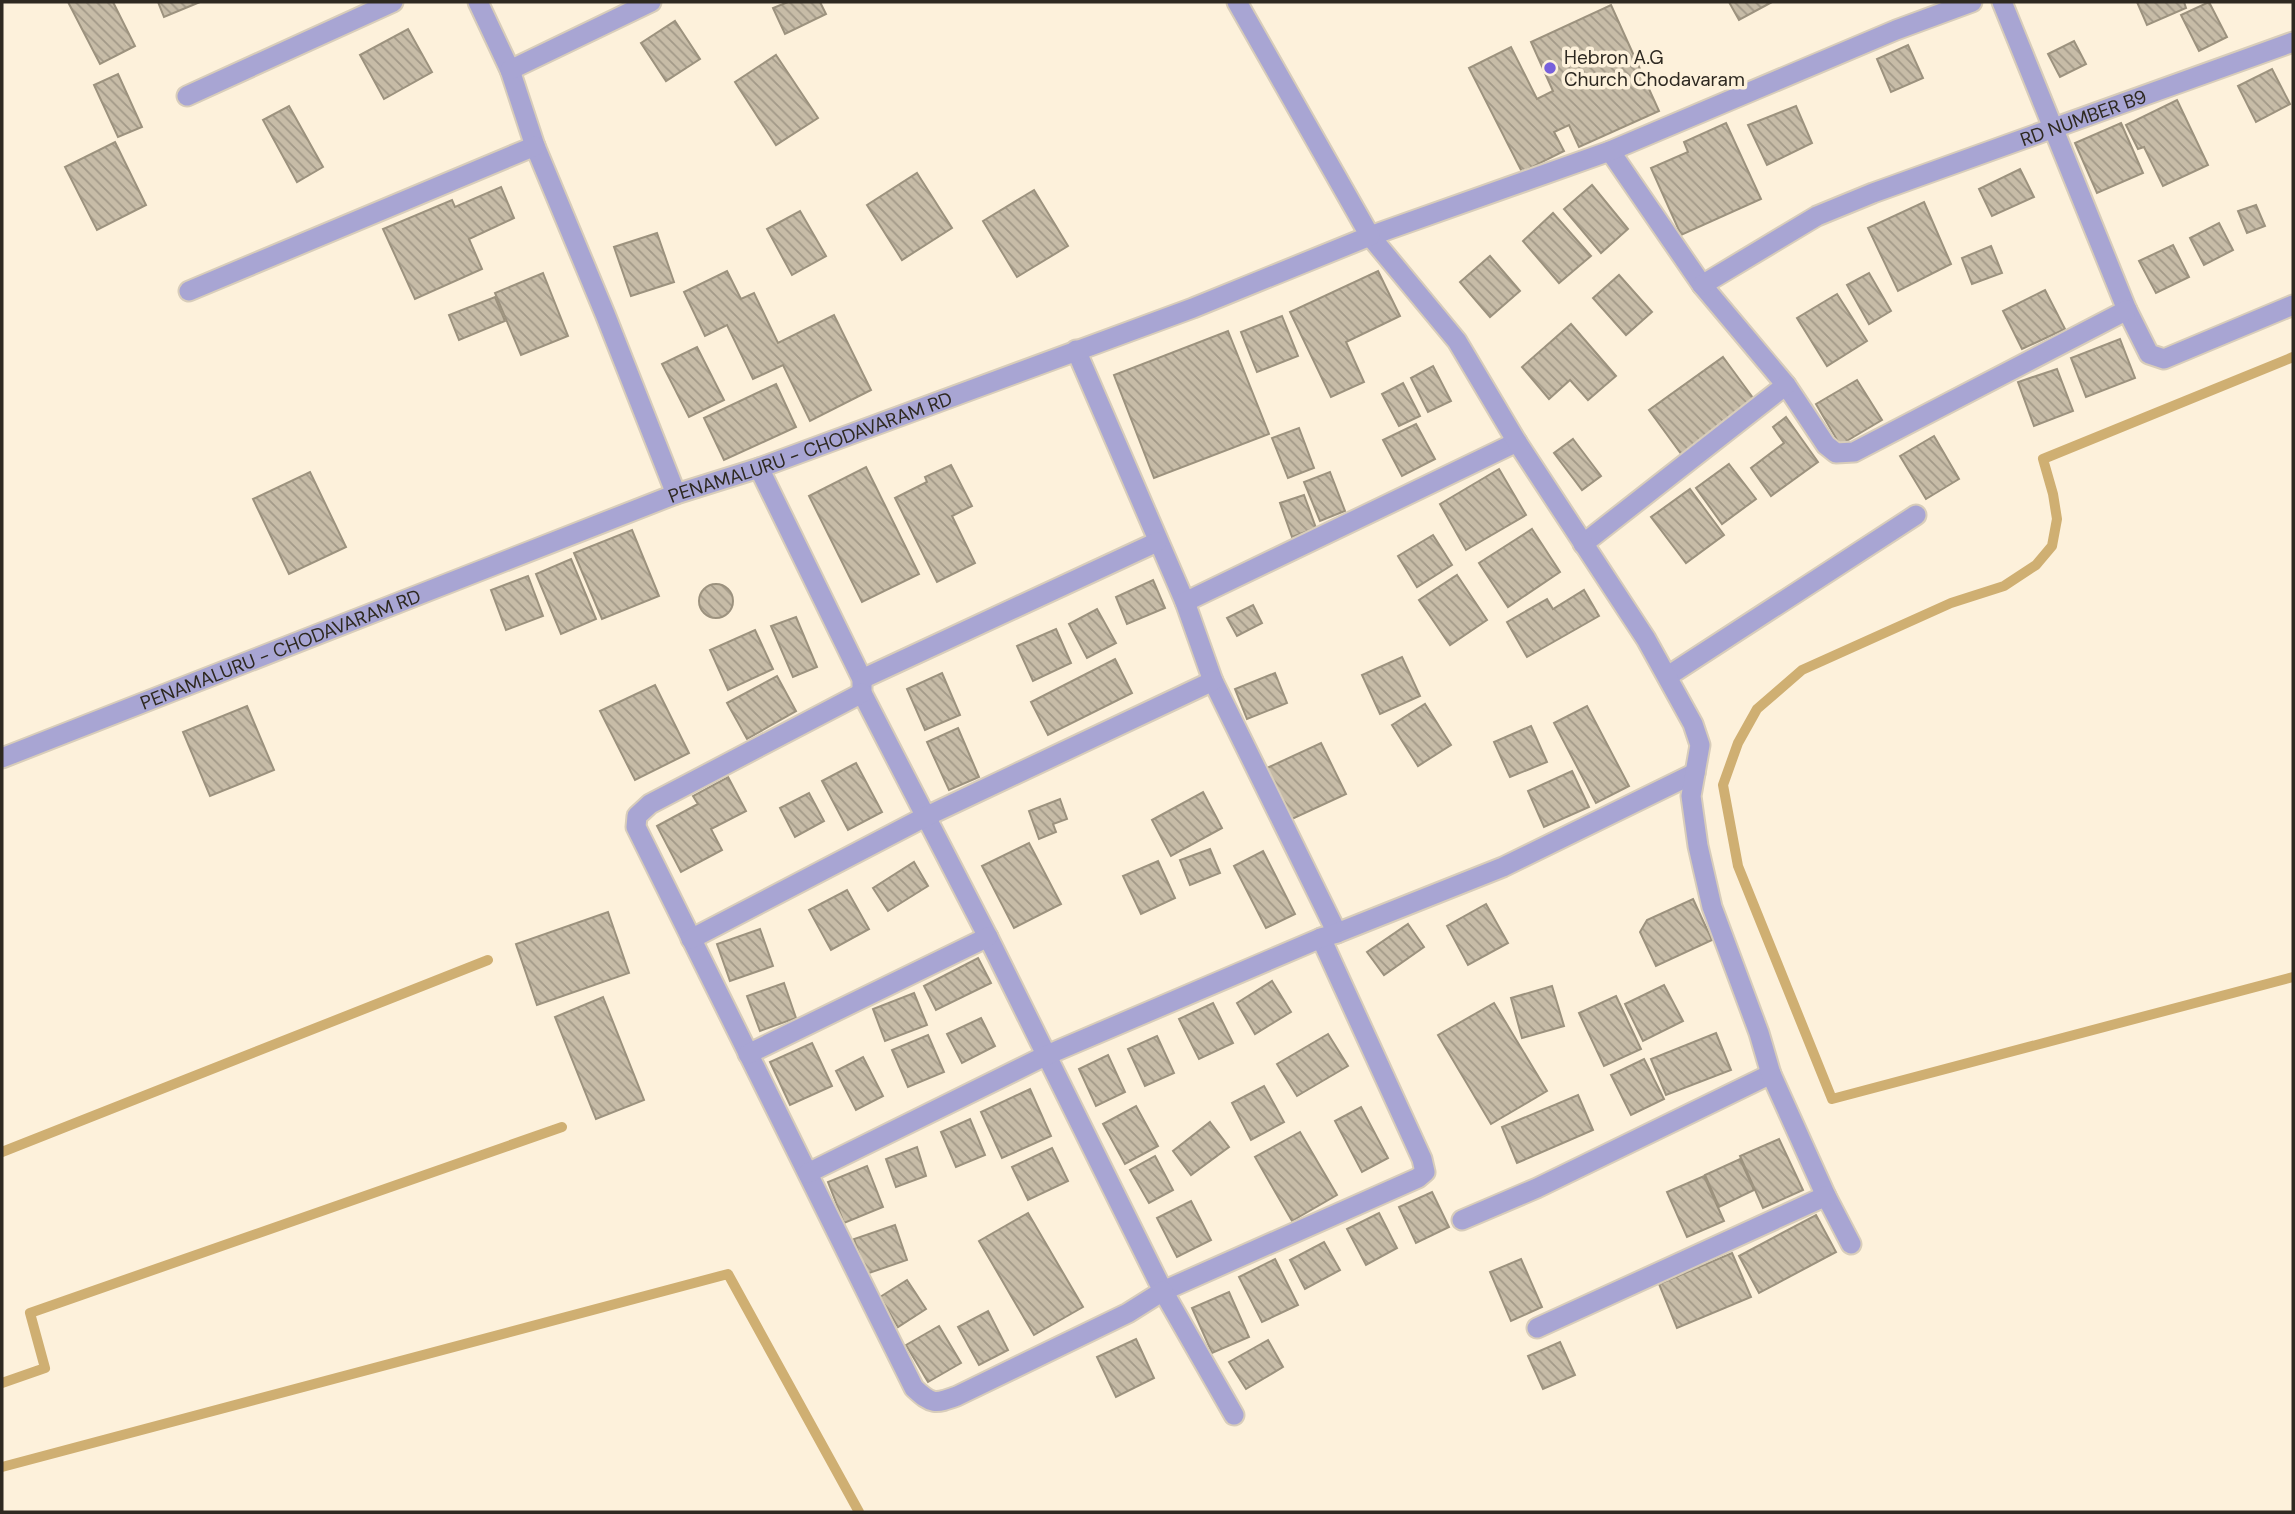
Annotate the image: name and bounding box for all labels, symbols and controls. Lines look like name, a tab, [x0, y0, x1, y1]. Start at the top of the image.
place label: Hebron A.G Church Chodavaram	[1564, 45, 1745, 92]
marker: Hebron A.G Church Chodavaram	[1542, 60, 1558, 76]
street label: RD NUMBER B9	[2017, 83, 2150, 152]
street label: PENAMALURU - CHODAVARAM RD	[664, 385, 955, 508]
street label: PENAMALURU - CHODAVARAM RD	[137, 583, 424, 715]

